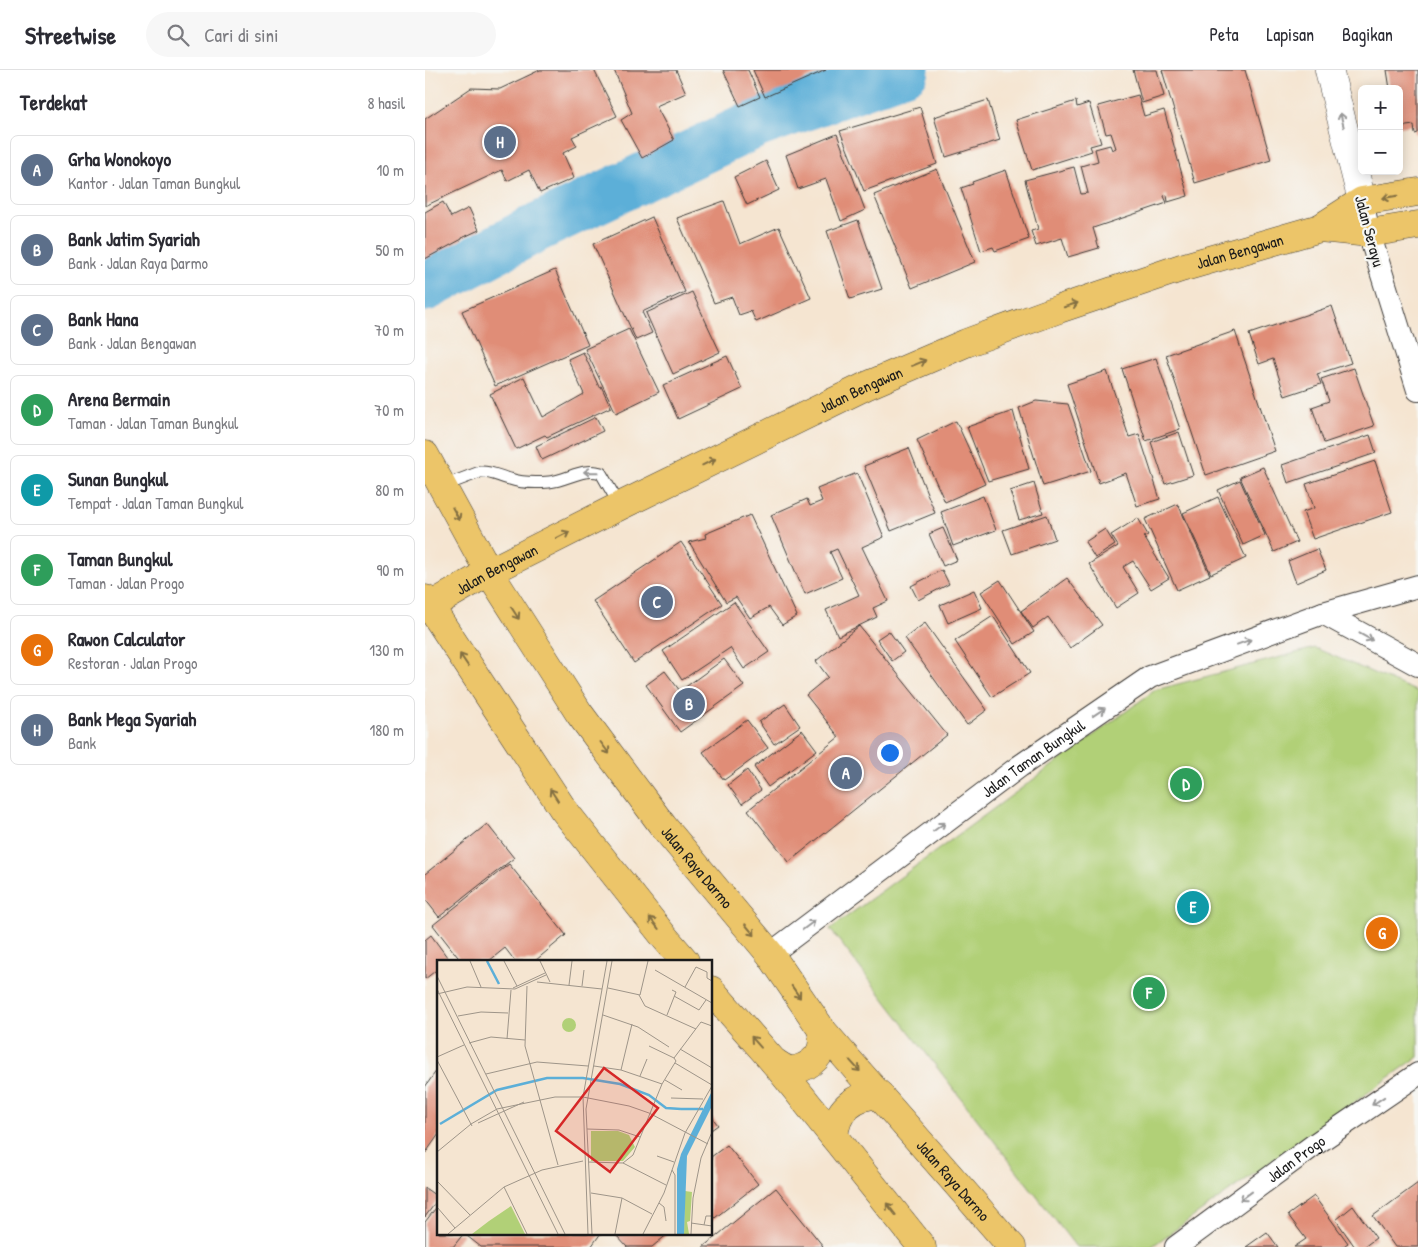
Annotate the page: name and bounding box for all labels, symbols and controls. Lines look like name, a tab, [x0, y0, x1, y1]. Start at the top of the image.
search box	[146, 12, 496, 57]
text: Streetwise	[25, 19, 116, 51]
icon: search	[164, 21, 192, 49]
text: Cari di sini	[204, 22, 278, 48]
text: Peta	[1209, 22, 1238, 47]
text: Lapisan	[1266, 22, 1314, 47]
text: Bagikan	[1342, 22, 1393, 47]
map controls	[1358, 85, 1403, 175]
button: +	[1358, 85, 1403, 130]
text: Terdekat	[20, 88, 87, 117]
text: 8 hasil	[367, 92, 405, 114]
one-way arrow	[1336, 112, 1346, 128]
pin: H	[484, 123, 516, 161]
button: −	[1358, 130, 1403, 175]
text: Grha Wonokoyo	[68, 146, 171, 172]
text: A	[33, 159, 41, 181]
text: 10 m	[376, 159, 404, 181]
text: Kantor · Jalan Taman Bungkul	[68, 172, 240, 194]
one-way arrow	[1382, 192, 1398, 202]
street label: Jalan Serayu	[1350, 193, 1390, 270]
text: Bank Jatim Syariah	[68, 226, 200, 252]
street label: Jalan Bengawan	[1194, 228, 1286, 274]
text: B	[33, 239, 41, 261]
text: 50 m	[376, 239, 404, 261]
text: Bank · Jalan Raya Darmo	[68, 252, 208, 274]
one-way arrow	[1062, 300, 1078, 309]
text: Bank Hana	[68, 306, 138, 332]
text: C	[33, 319, 41, 341]
text: 70 m	[374, 319, 404, 341]
text: Bank · Jalan Bengawan	[68, 332, 196, 354]
one-way arrow	[911, 357, 926, 367]
street label: Jalan Bengawan	[815, 361, 906, 418]
text: Arena Bermain	[68, 386, 170, 412]
text: D	[33, 399, 41, 421]
text: 70 m	[374, 399, 404, 421]
text: Taman · Jalan Taman Bungkul	[68, 412, 238, 434]
one-way arrow	[701, 457, 716, 467]
text: Sunan Bungkul	[68, 466, 168, 492]
one-way arrow	[583, 468, 599, 477]
text: E	[33, 479, 41, 501]
text: 80 m	[375, 479, 404, 501]
text: Tempat · Jalan Taman Bungkul	[68, 492, 244, 514]
one-way arrow	[451, 506, 461, 521]
one-way arrow	[556, 530, 571, 540]
street label: Jalan Bengawan	[452, 538, 541, 600]
text: Taman Bungkul	[68, 546, 172, 572]
text: F	[34, 559, 40, 581]
text: 90 m	[376, 559, 404, 581]
text: Taman · Jalan Progo	[68, 572, 184, 594]
pin: C	[641, 583, 673, 621]
one-way arrow	[510, 606, 520, 620]
text: Rawon Calculator	[68, 626, 185, 652]
one-way arrow	[1358, 633, 1373, 642]
one-way arrow	[1236, 637, 1251, 646]
text: G	[33, 639, 41, 661]
text: 130 m	[369, 639, 404, 661]
text: Restoran · Jalan Progo	[68, 652, 197, 674]
one-way arrow	[459, 653, 469, 667]
pin: B	[673, 685, 705, 723]
text: Bank Mega Syariah	[68, 706, 196, 732]
one-way arrow	[1091, 707, 1105, 717]
street label: Jalan Taman Bungkul	[977, 714, 1090, 802]
text: H	[33, 719, 41, 741]
text: 180 m	[370, 719, 404, 741]
text: Bank	[68, 732, 96, 754]
your location	[877, 740, 903, 766]
one-way arrow	[600, 741, 610, 755]
pin: A	[830, 754, 862, 792]
pin: D	[1170, 765, 1202, 803]
one-way arrow	[549, 788, 559, 802]
street label: Jalan Raya Darmo	[656, 821, 739, 913]
one-way arrow	[932, 822, 945, 833]
pin: E	[1177, 888, 1209, 926]
pin: G	[1366, 914, 1398, 952]
one-way arrow	[648, 917, 659, 930]
one-way arrow	[802, 920, 816, 930]
one-way arrow	[744, 924, 755, 937]
inset map	[437, 960, 713, 1234]
pin: F	[1133, 974, 1165, 1012]
one-way arrow	[791, 985, 801, 999]
one-way arrow	[751, 1035, 762, 1048]
one-way arrow	[849, 1060, 861, 1073]
one-way arrow	[1371, 1096, 1385, 1107]
street label: Jalan Progo	[1262, 1129, 1330, 1187]
street label: Jalan Raya Darmo	[912, 1135, 996, 1226]
one-way arrow	[1239, 1191, 1253, 1201]
one-way arrow	[886, 1203, 897, 1216]

